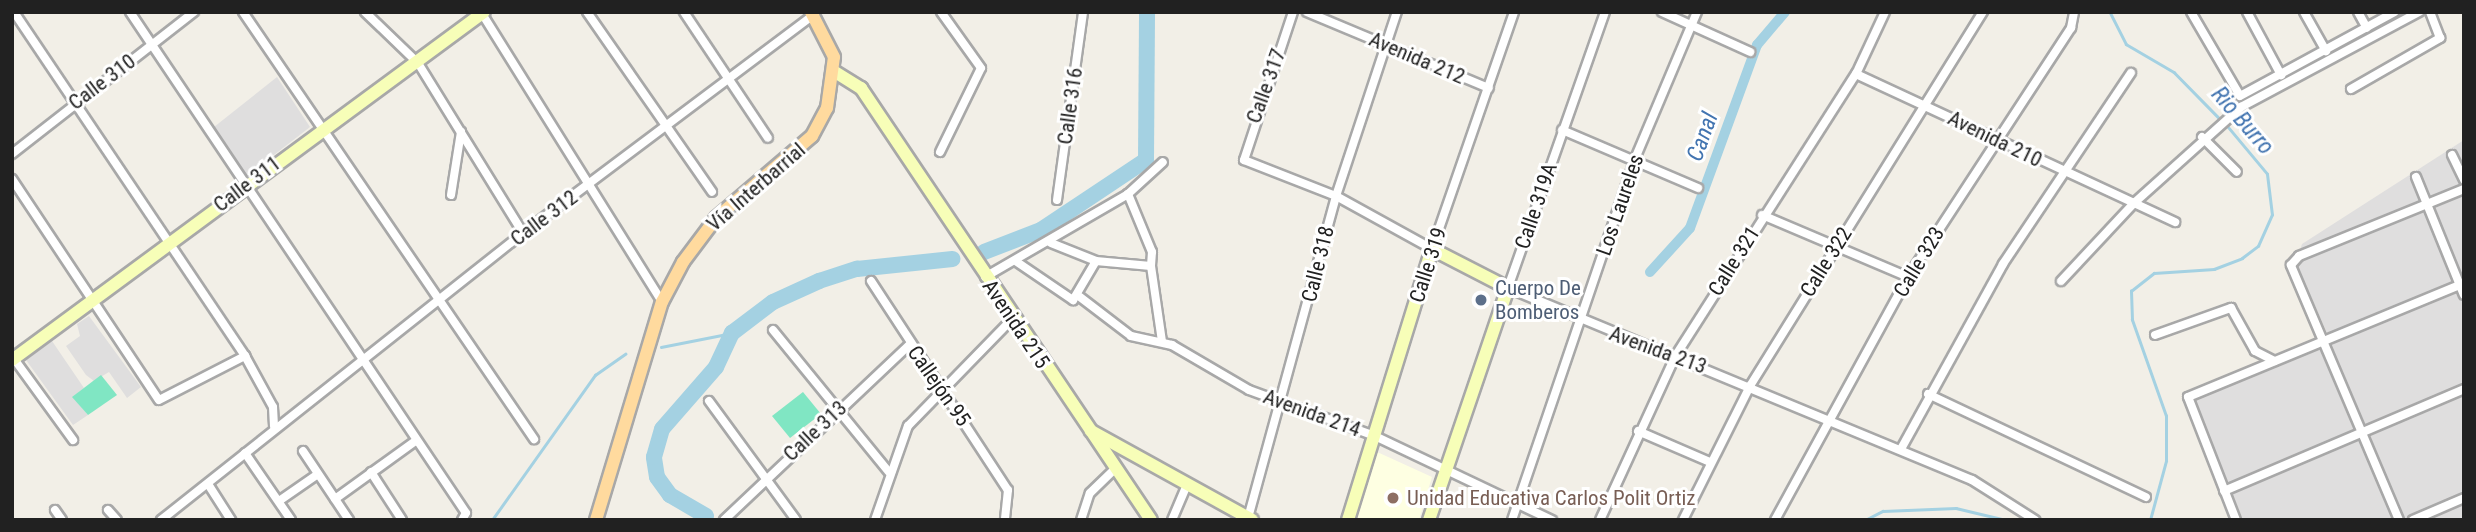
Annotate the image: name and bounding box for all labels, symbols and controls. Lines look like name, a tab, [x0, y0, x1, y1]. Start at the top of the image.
street label: Avenida 212	[1365, 27, 1469, 89]
street label: Calle 317	[1241, 45, 1291, 127]
street label: Calle 310	[64, 49, 140, 115]
street label: Calle 316	[1052, 66, 1088, 146]
water label: Rio Burro	[2205, 81, 2279, 161]
street label: Avenida 210	[1944, 105, 2046, 173]
water label: Canal	[1681, 109, 1725, 165]
street label: Vía Interbarrial	[702, 137, 810, 237]
street label: Calle 311	[209, 151, 285, 217]
street label: Los Laureles	[1591, 151, 1649, 259]
street label: Calle 319A	[1510, 160, 1562, 252]
street label: Calle 312	[506, 185, 582, 251]
street label: Calle 321	[1703, 222, 1765, 300]
street label: Calle 323	[1888, 222, 1950, 302]
street label: Calle 318	[1296, 223, 1340, 305]
street label: Calle 322	[1795, 223, 1857, 301]
street label: Calle 319	[1404, 224, 1452, 306]
street label: Avenida 215	[977, 275, 1055, 373]
place label: Cuerpo De Bomberos	[1495, 275, 1581, 325]
marker: Cuerpo De Bomberos	[1473, 292, 1489, 308]
street label: Avenida 213	[1606, 321, 1710, 379]
street label: Callejón 95	[902, 341, 976, 431]
street label: Avenida 214	[1260, 384, 1364, 442]
street label: Calle 313	[778, 395, 852, 467]
place label: Unidad Educativa Carlos Polit Ortiz	[1407, 485, 1695, 511]
marker: Unidad Educativa Carlos Polit Ortiz	[1385, 490, 1401, 506]

